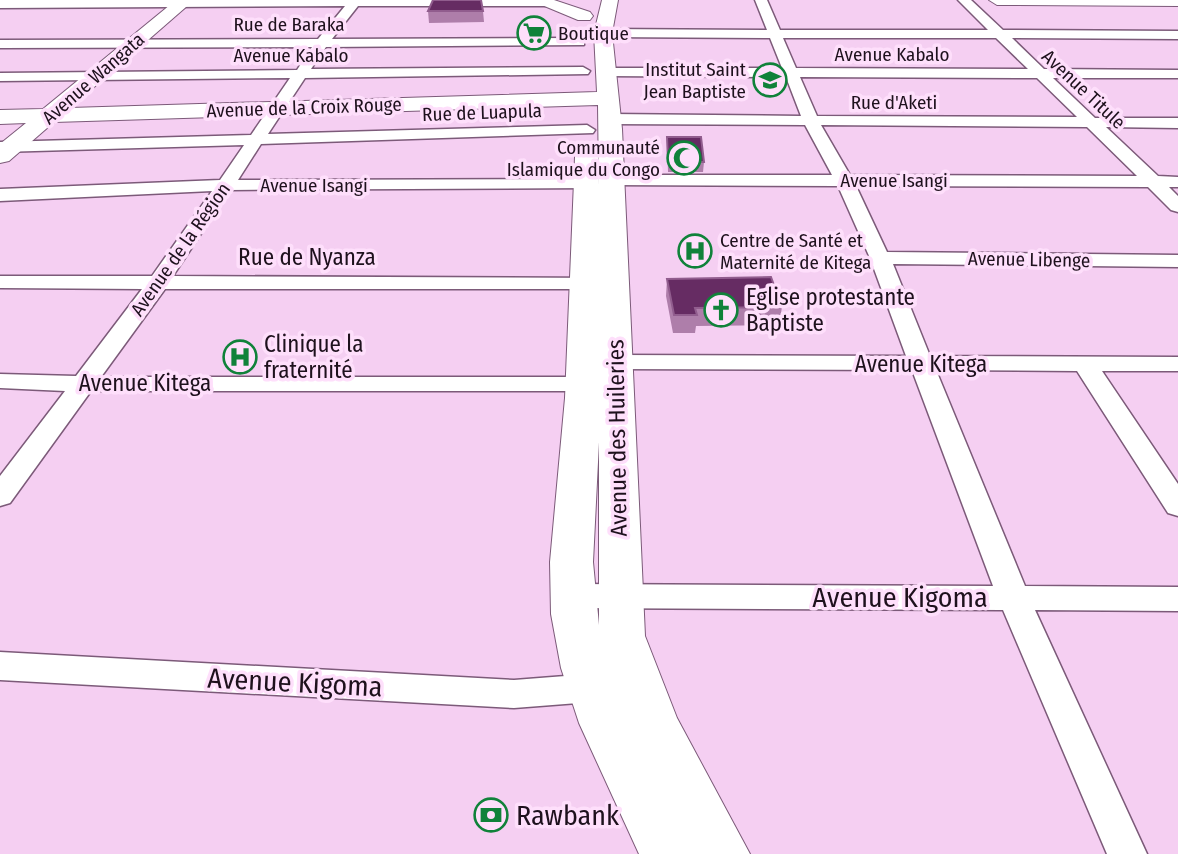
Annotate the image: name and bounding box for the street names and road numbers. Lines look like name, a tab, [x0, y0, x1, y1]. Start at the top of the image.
street label: Rue de Baraka	[233, 13, 345, 36]
street label: Avenue Wangata	[38, 28, 149, 129]
street label: Avenue Kabalo	[835, 43, 949, 66]
street label: Avenue Kabalo	[234, 44, 348, 67]
street label: Avenue Titule	[1037, 45, 1130, 134]
street label: Rue d'Aketi	[851, 91, 937, 114]
street label: Avenue de la Croix Rouge	[206, 93, 402, 122]
street label: Rue de Luapula	[422, 99, 542, 126]
street label: Avenue Isangi	[840, 169, 948, 192]
street label: Avenue Isangi	[260, 174, 368, 197]
street label: Avenue de la Région	[126, 178, 235, 320]
street label: Rue de Nyanza	[238, 243, 376, 271]
street label: Avenue Libenge	[968, 247, 1090, 272]
street label: Avenue des Huileries	[601, 339, 633, 537]
street label: Avenue Kitega	[855, 350, 987, 378]
street label: Avenue Kitega	[79, 369, 211, 397]
street label: Avenue Kigoma	[812, 581, 988, 614]
street label: Avenue Kigoma	[207, 661, 383, 704]

